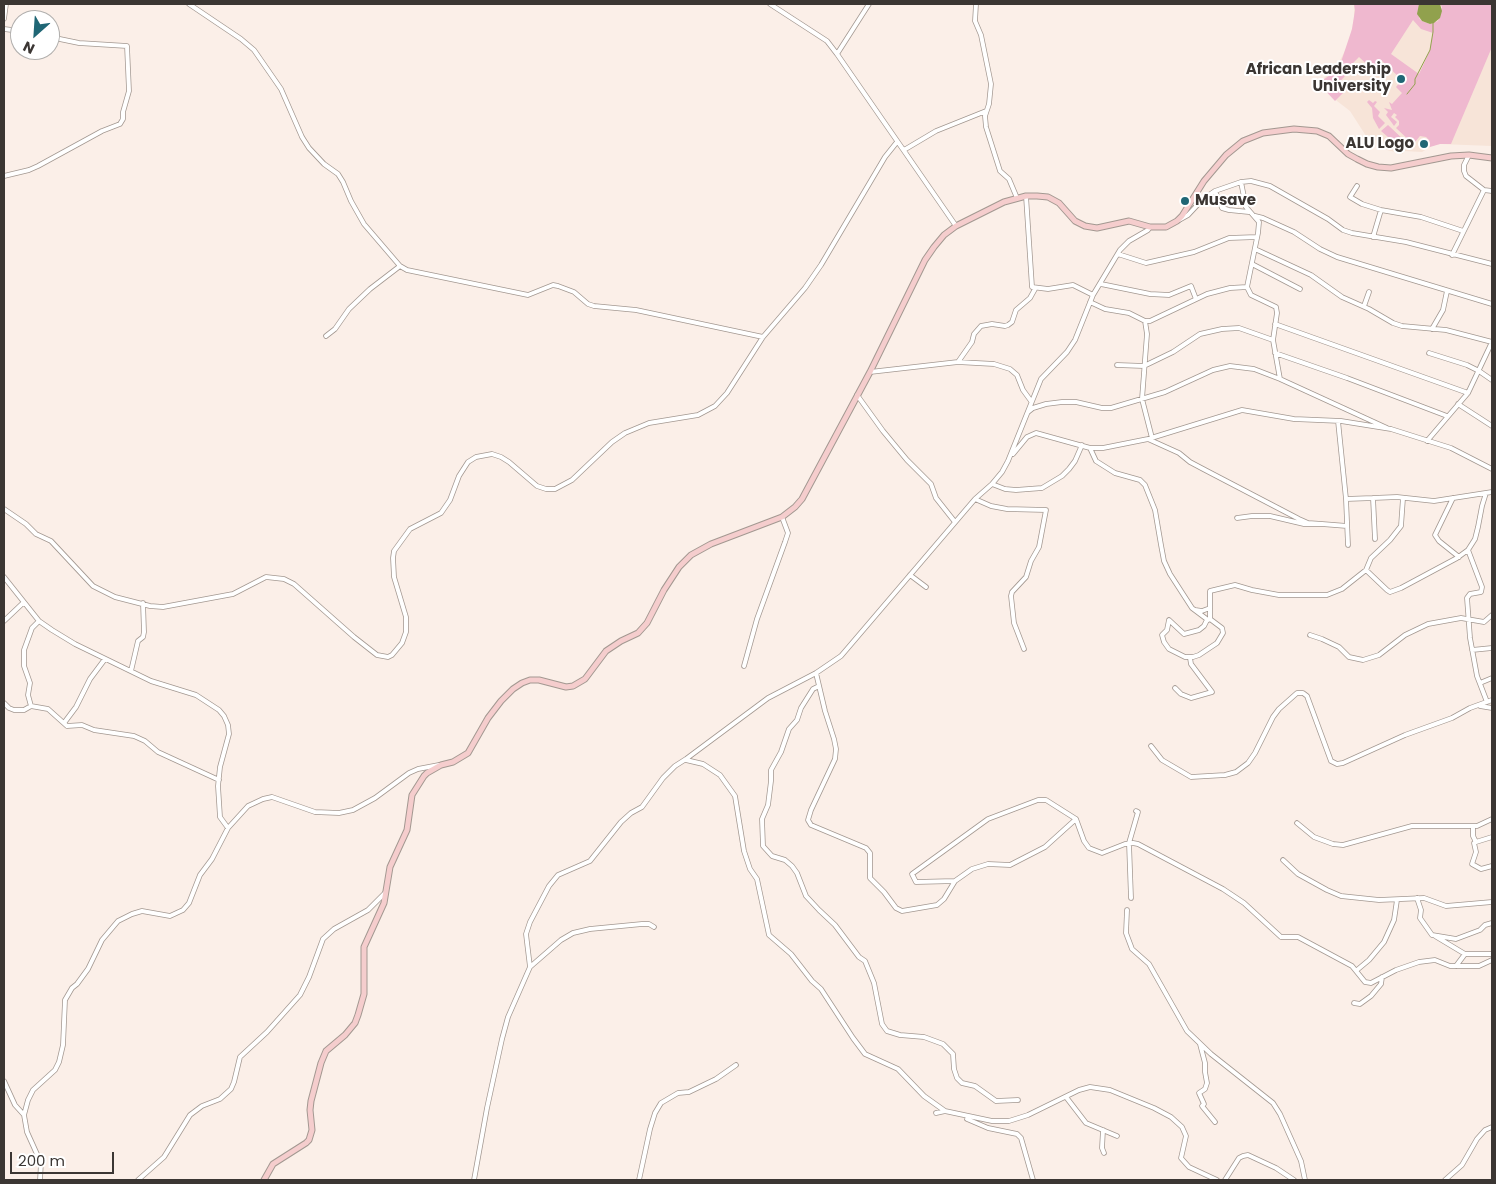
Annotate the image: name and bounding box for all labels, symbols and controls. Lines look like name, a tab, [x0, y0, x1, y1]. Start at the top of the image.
north arrow	[10, 10, 60, 60]
text: N	[20, 36, 38, 59]
place label: African Leadership University	[1246, 61, 1391, 96]
marker: African Leadership University	[1395, 73, 1407, 85]
place label: ALU Logo	[1346, 135, 1414, 153]
marker: ALU Logo	[1418, 138, 1430, 150]
place label: Musave	[1195, 192, 1256, 210]
marker: Musave	[1179, 195, 1191, 207]
scale bar	[12, 1142, 116, 1174]
text: 200 m	[18, 1150, 65, 1171]

